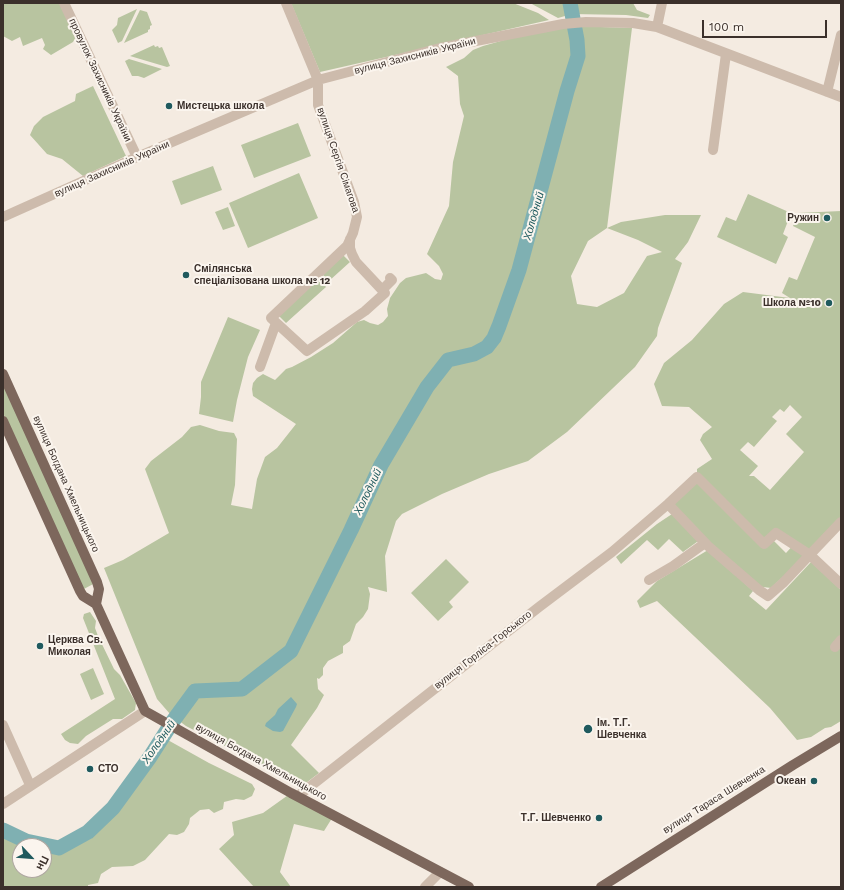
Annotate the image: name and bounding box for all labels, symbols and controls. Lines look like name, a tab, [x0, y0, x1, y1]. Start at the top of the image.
scale bar	[704, 12, 829, 38]
street label: провулок Захисників України	[66, 16, 134, 144]
text: 100 m	[709, 20, 744, 34]
street label: вулиця Захисників України	[353, 35, 477, 77]
place label: Мистецька школа	[177, 100, 264, 112]
marker: Мистецька школа	[164, 101, 174, 111]
street label: вулиця Сергія Сімагова	[314, 106, 362, 214]
street label: вулиця Захисників України	[53, 138, 171, 200]
water label: Холодний	[521, 190, 547, 242]
place label: Ружин	[787, 212, 819, 224]
marker: Ружин	[822, 213, 832, 223]
place label: Смілянська спеціалізована школа № 12	[194, 263, 330, 286]
marker: Смілянська спеціалізована школа № 12	[181, 270, 191, 280]
place label: Школа №10	[763, 297, 821, 309]
marker: Школа №10	[824, 298, 834, 308]
street label: вулиця Богдана Хмельницького	[30, 414, 102, 554]
water label: Холодний	[351, 467, 385, 517]
street label: вулиця Горліса-Горського	[432, 608, 534, 692]
place label: Церква Св. Миколая	[48, 634, 103, 658]
marker: Церква Св. Миколая	[35, 641, 45, 651]
place label: Ім. Т.Г. Шевченка	[597, 717, 646, 740]
water label: Холодний	[139, 718, 179, 766]
street label: вулиця Богдана Хмельницького	[193, 721, 329, 803]
marker: Ім. Т.Г. Шевченка	[582, 723, 594, 735]
place label: СТО	[98, 763, 119, 775]
marker: СТО	[85, 764, 95, 774]
street label: вулиця Тараса Шевченка	[661, 764, 767, 836]
place label: Океан	[776, 775, 806, 787]
marker: Океан	[809, 776, 819, 786]
place label: Т.Г. Шевченко	[521, 812, 591, 824]
marker: Т.Г. Шевченко	[594, 813, 604, 823]
north arrow	[12, 838, 52, 878]
text: Пн	[33, 854, 51, 872]

